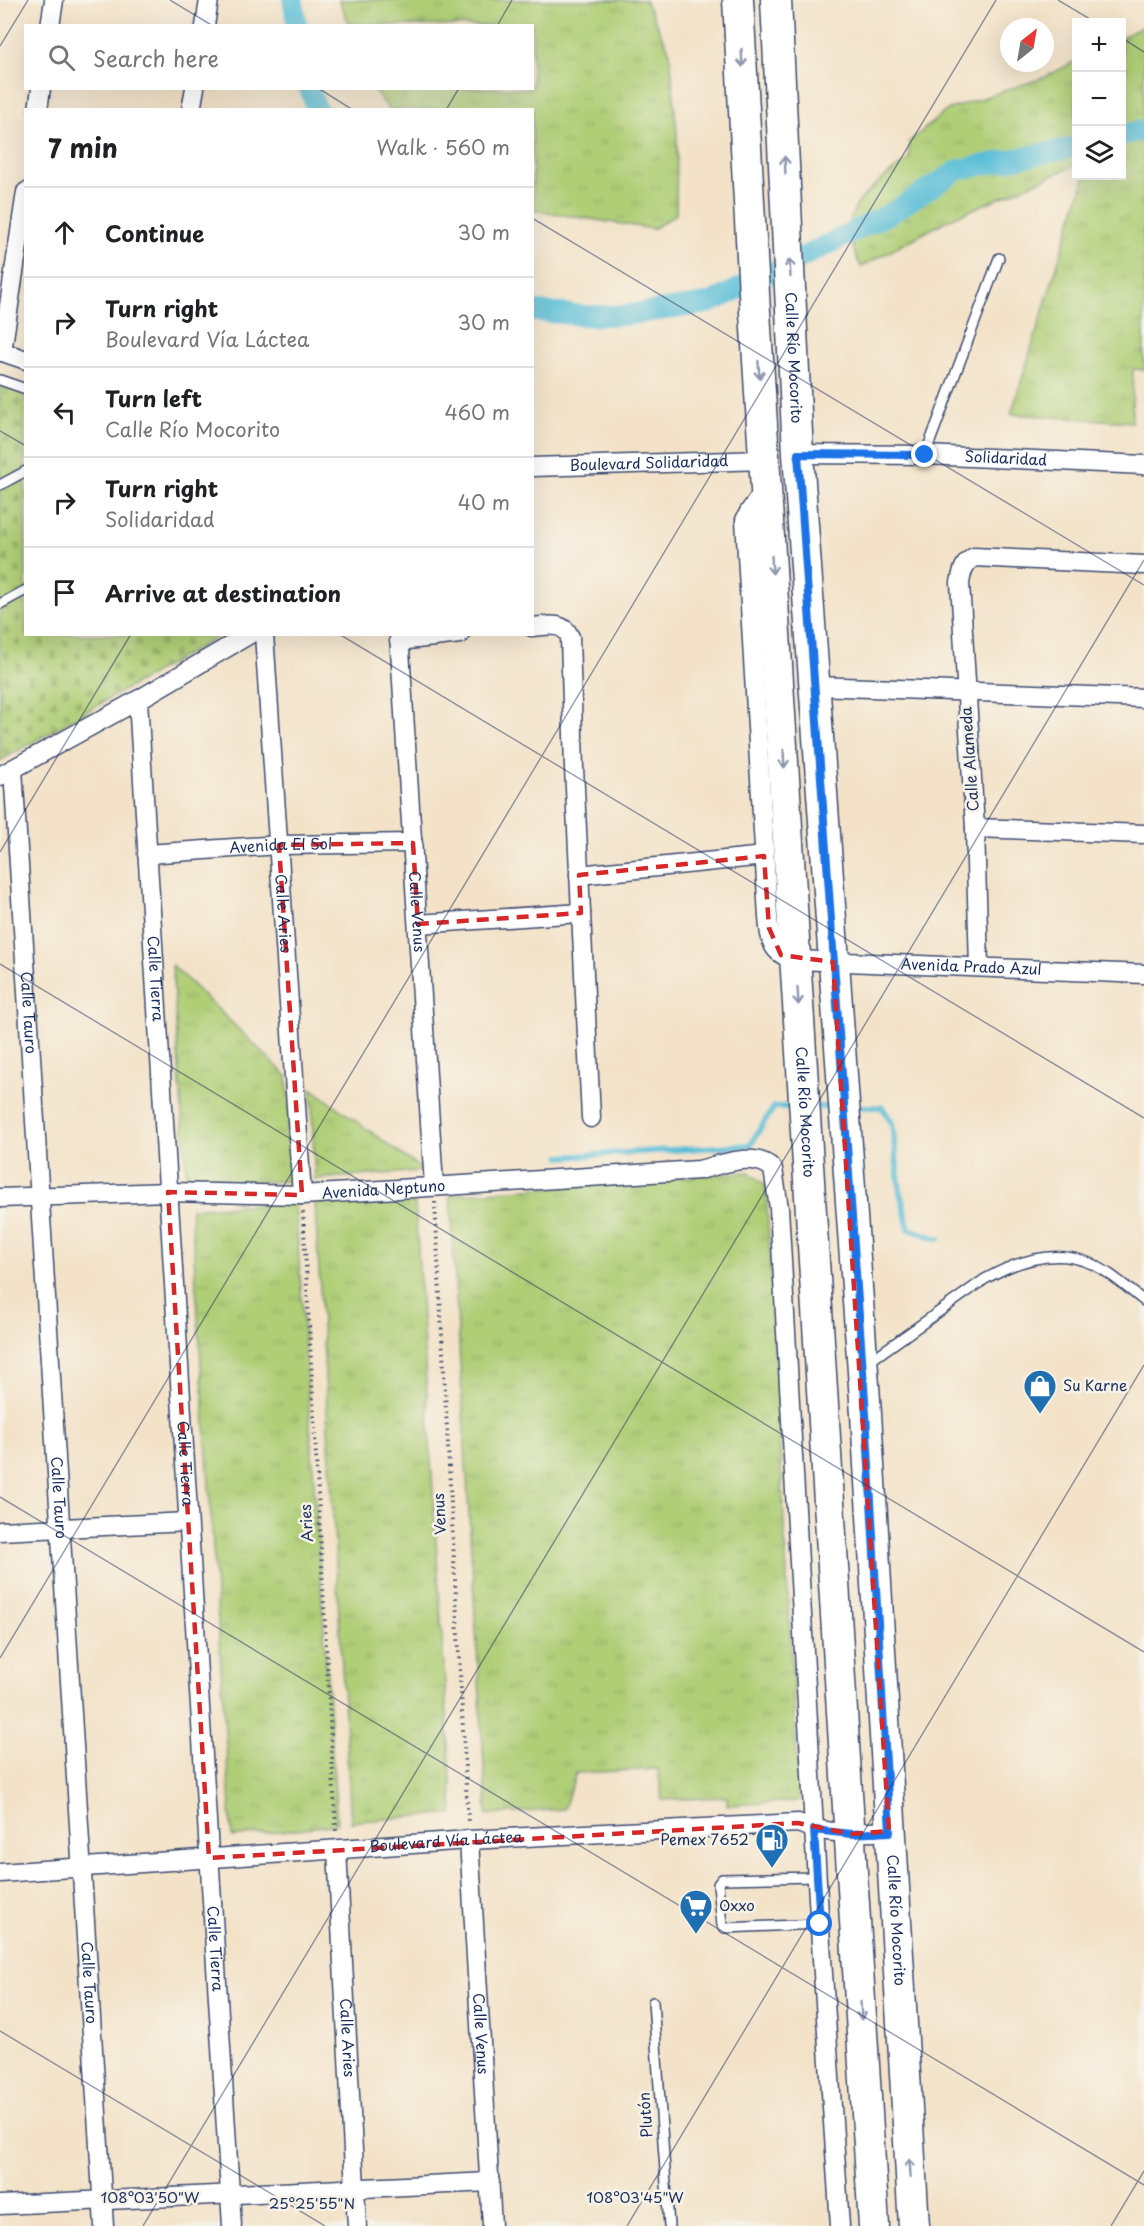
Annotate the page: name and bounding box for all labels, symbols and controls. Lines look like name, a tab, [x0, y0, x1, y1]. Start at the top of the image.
north arrow	[1000, 18, 1054, 72]
map controls	[1072, 18, 1126, 180]
button: +	[1072, 18, 1126, 72]
search box	[24, 24, 534, 90]
icon: search	[45, 41, 78, 74]
text: Search here	[93, 41, 219, 74]
one-way arrow	[736, 48, 747, 68]
button: −	[1072, 72, 1126, 126]
button: layers	[1072, 126, 1126, 180]
text: 7 min	[48, 128, 118, 167]
text: Walk · 560 m	[376, 132, 510, 162]
one-way arrow	[779, 156, 790, 176]
icon: ahead	[48, 216, 81, 249]
text: Continue	[105, 216, 204, 249]
text: 30 m	[457, 217, 510, 247]
one-way arrow	[785, 258, 796, 278]
text: Turn right	[105, 291, 218, 324]
street label: Calle Río Mocorito	[780, 291, 809, 424]
icon: right	[48, 306, 81, 339]
text: 30 m	[457, 307, 510, 337]
text: Boulevard Vía Láctea	[105, 324, 309, 354]
one-way arrow	[754, 360, 765, 379]
text: Turn left	[105, 381, 202, 414]
icon: left	[48, 396, 81, 429]
text: 460 m	[444, 397, 510, 427]
text: Calle Río Mocorito	[105, 414, 280, 444]
route end	[911, 441, 937, 467]
street label: Solidaridad	[964, 444, 1048, 471]
street label: Boulevard Solidaridad	[569, 448, 729, 476]
text: Turn right	[105, 471, 218, 504]
icon: right	[48, 486, 81, 519]
text: 40 m	[458, 487, 510, 517]
text: Solidaridad	[105, 504, 215, 534]
one-way arrow	[767, 554, 778, 574]
icon: arrive	[48, 576, 81, 609]
text: Arrive at destination	[105, 576, 341, 609]
street label: Calle Alameda	[953, 705, 984, 812]
one-way arrow	[779, 749, 790, 769]
street label: Avenida El Sol	[228, 831, 332, 858]
street label: Calle Venus	[404, 870, 432, 953]
street label: Calle Aries	[270, 873, 299, 954]
street label: Calle Tierra	[143, 935, 171, 1022]
street label: Avenida Prado Azul	[900, 951, 1042, 980]
street label: Calle Tauro	[16, 971, 44, 1054]
one-way arrow	[793, 985, 804, 1005]
street label: Calle Río Mocorito	[791, 1046, 822, 1178]
street label: Avenida Neptuno	[321, 1173, 446, 1204]
shop icon: Su Karne	[1022, 1368, 1058, 1415]
place label: Su Karne	[1063, 1373, 1128, 1396]
street label: Calle Tierra	[172, 1420, 201, 1508]
street label: Calle Tauro	[46, 1456, 74, 1539]
street label: Venus	[426, 1493, 451, 1535]
street label: Aries	[293, 1503, 318, 1543]
fuel station icon: Pemex 7652	[754, 1822, 790, 1869]
street label: Boulevard Vía Láctea	[368, 1824, 524, 1857]
place label: Pemex 7652	[660, 1827, 749, 1850]
street label: Calle Río Mocorito	[882, 1854, 913, 1986]
supermarket icon: Oxxo	[678, 1888, 714, 1935]
place label: Oxxo	[719, 1893, 755, 1916]
street label: Calle Tierra	[202, 1905, 231, 1993]
route start	[806, 1910, 832, 1936]
street label: Calle Tauro	[76, 1941, 104, 2024]
street label: Calle Venus	[468, 1992, 496, 2075]
street label: Calle Aries	[335, 1998, 362, 2078]
one-way arrow	[855, 2001, 866, 2020]
street label: Plutón	[631, 2092, 658, 2139]
one-way arrow	[905, 2158, 916, 2178]
text: 108°03'50"W	[101, 2185, 200, 2208]
text: 108°03'45"W	[586, 2185, 684, 2208]
text: 25°25'55"N	[269, 2191, 355, 2214]

